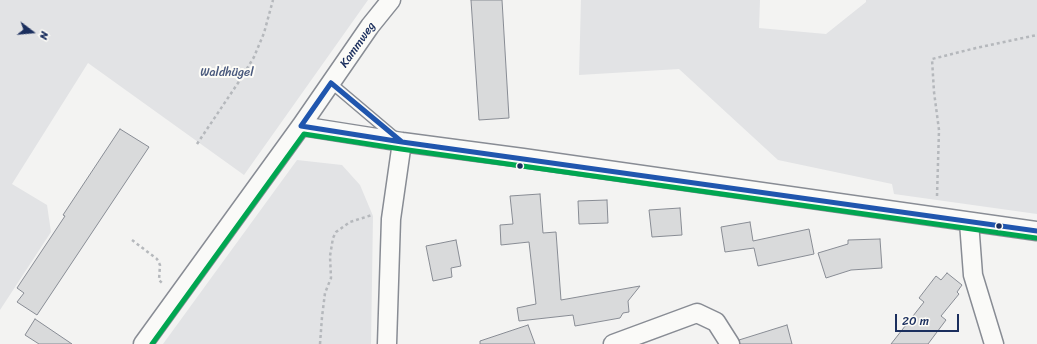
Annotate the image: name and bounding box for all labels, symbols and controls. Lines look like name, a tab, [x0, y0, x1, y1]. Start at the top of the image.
north arrow	[12, 12, 52, 52]
street label: Kammweg	[337, 19, 379, 71]
text: N	[34, 29, 54, 42]
park label: Waldhügel	[200, 66, 254, 80]
unlabelled marker	[515, 161, 525, 171]
unlabelled marker	[994, 221, 1004, 231]
scale bar	[897, 306, 961, 332]
text: 20 m	[902, 310, 929, 332]

